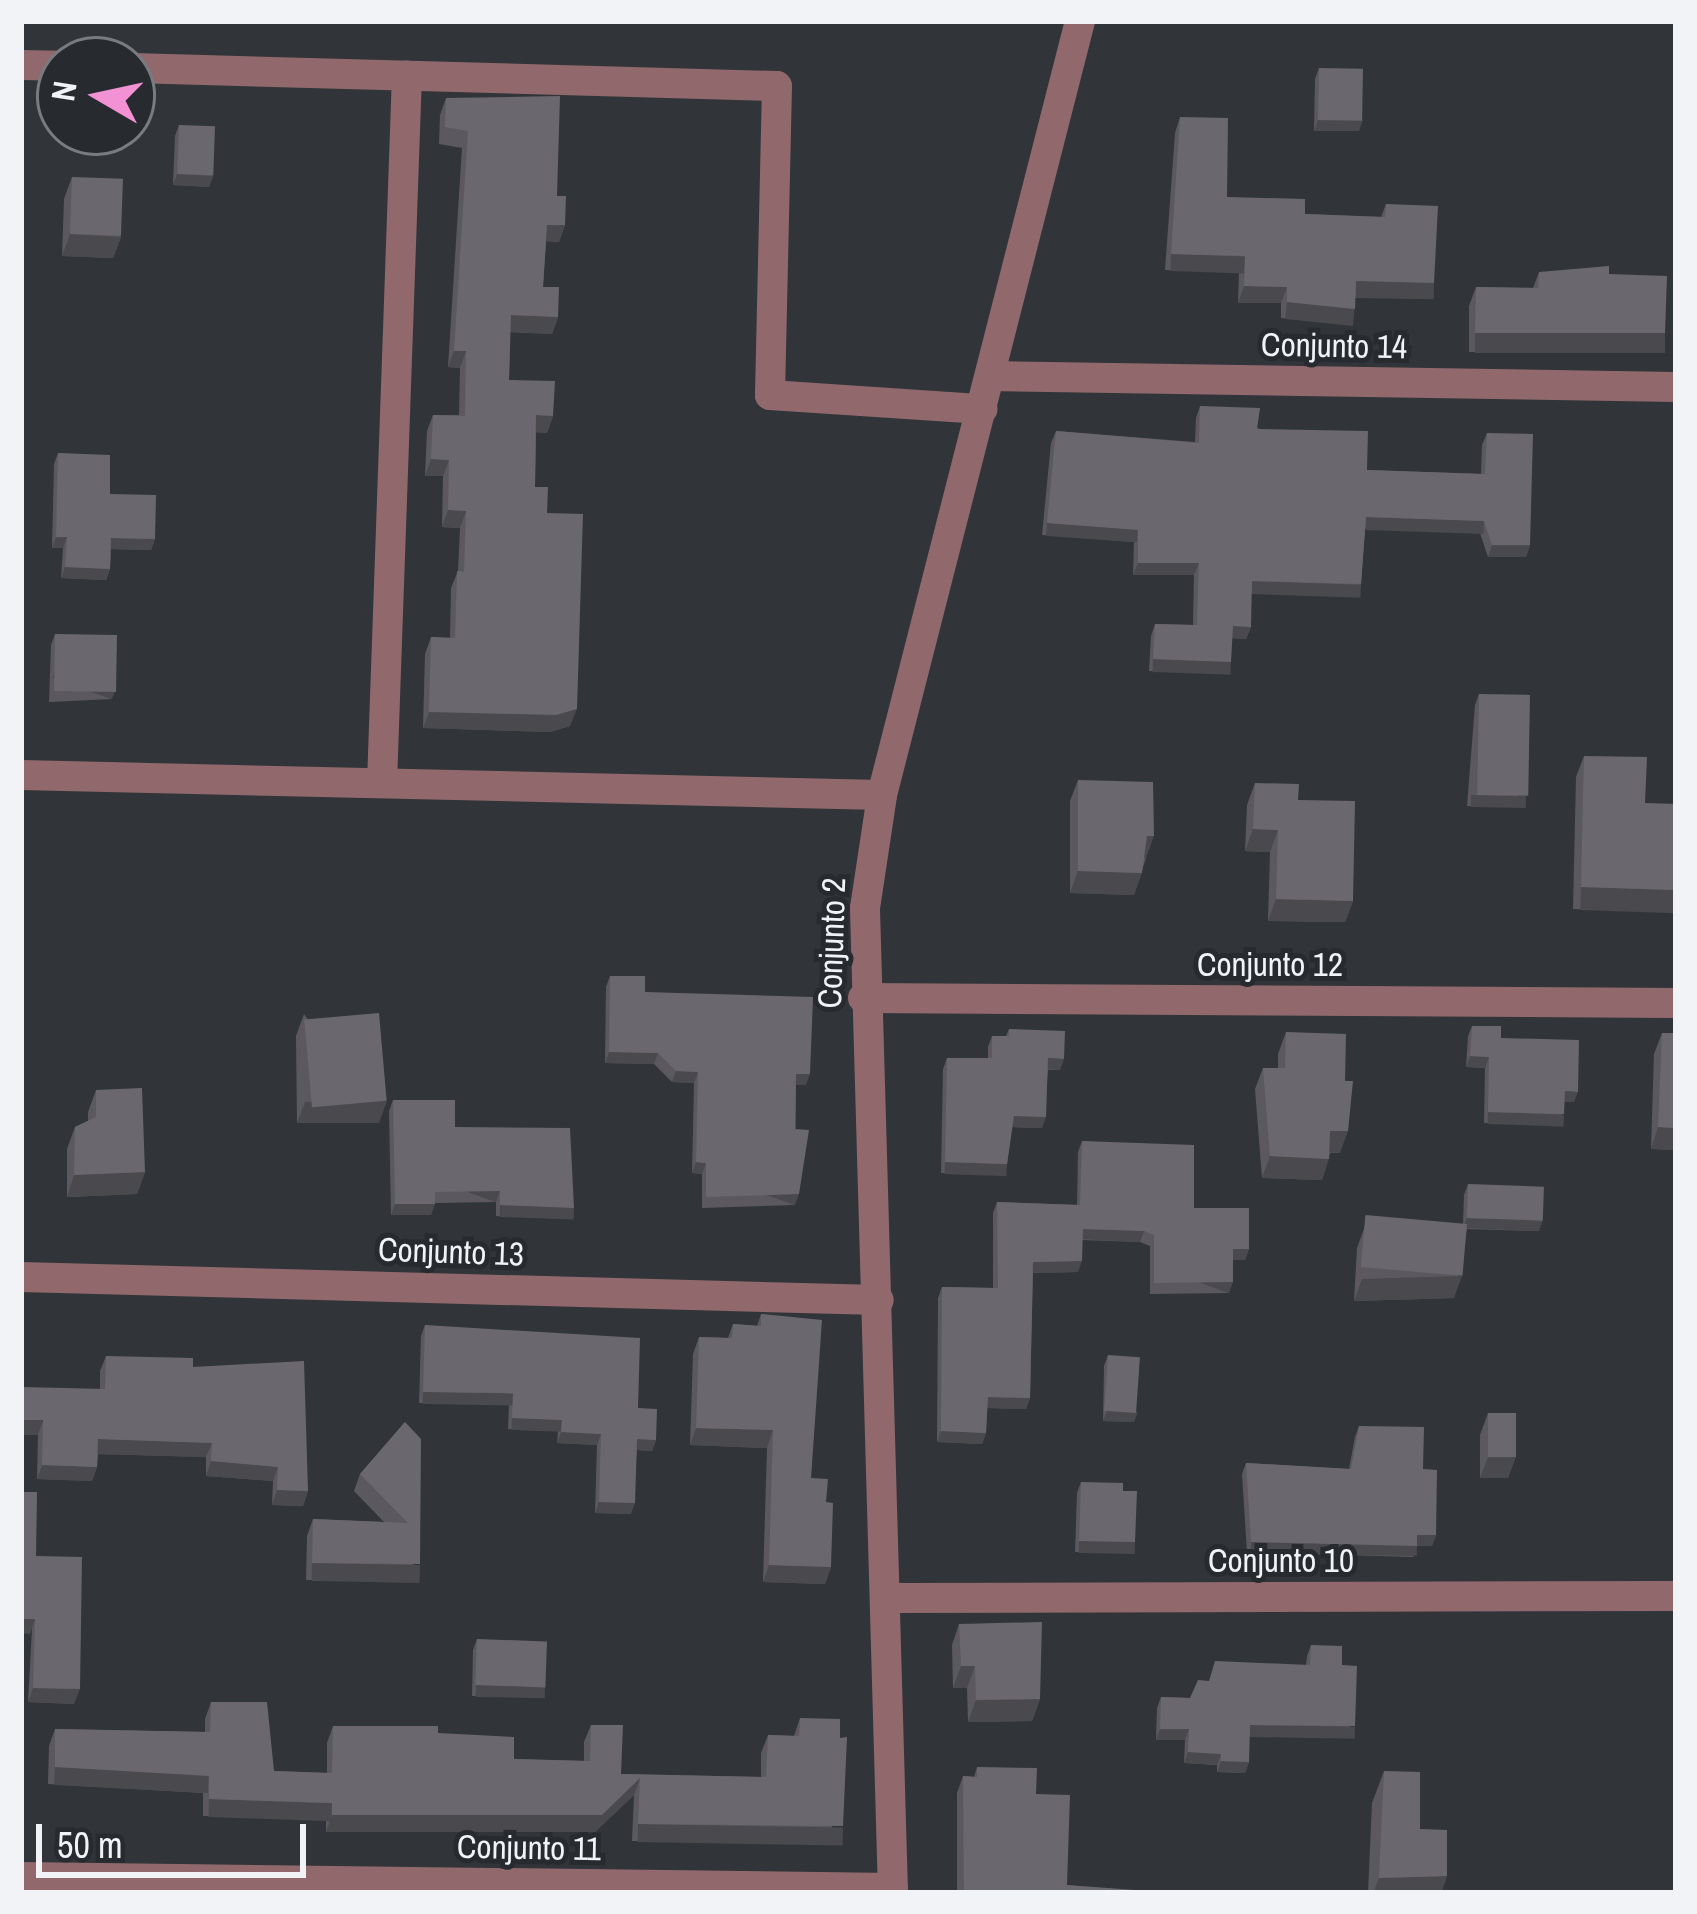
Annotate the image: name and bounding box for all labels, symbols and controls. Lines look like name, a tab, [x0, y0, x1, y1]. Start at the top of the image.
north arrow	[36, 36, 156, 156]
text: N	[40, 78, 87, 104]
street label: Conjunto 14	[1261, 325, 1407, 367]
street label: Conjunto 2	[810, 877, 854, 1009]
street label: Conjunto 12	[1197, 945, 1343, 985]
street label: Conjunto 13	[377, 1230, 525, 1274]
street label: Conjunto 10	[1208, 1541, 1354, 1581]
scale bar	[42, 1800, 312, 1874]
text: 50 m	[57, 1821, 123, 1869]
street label: Conjunto 11	[457, 1827, 601, 1869]

